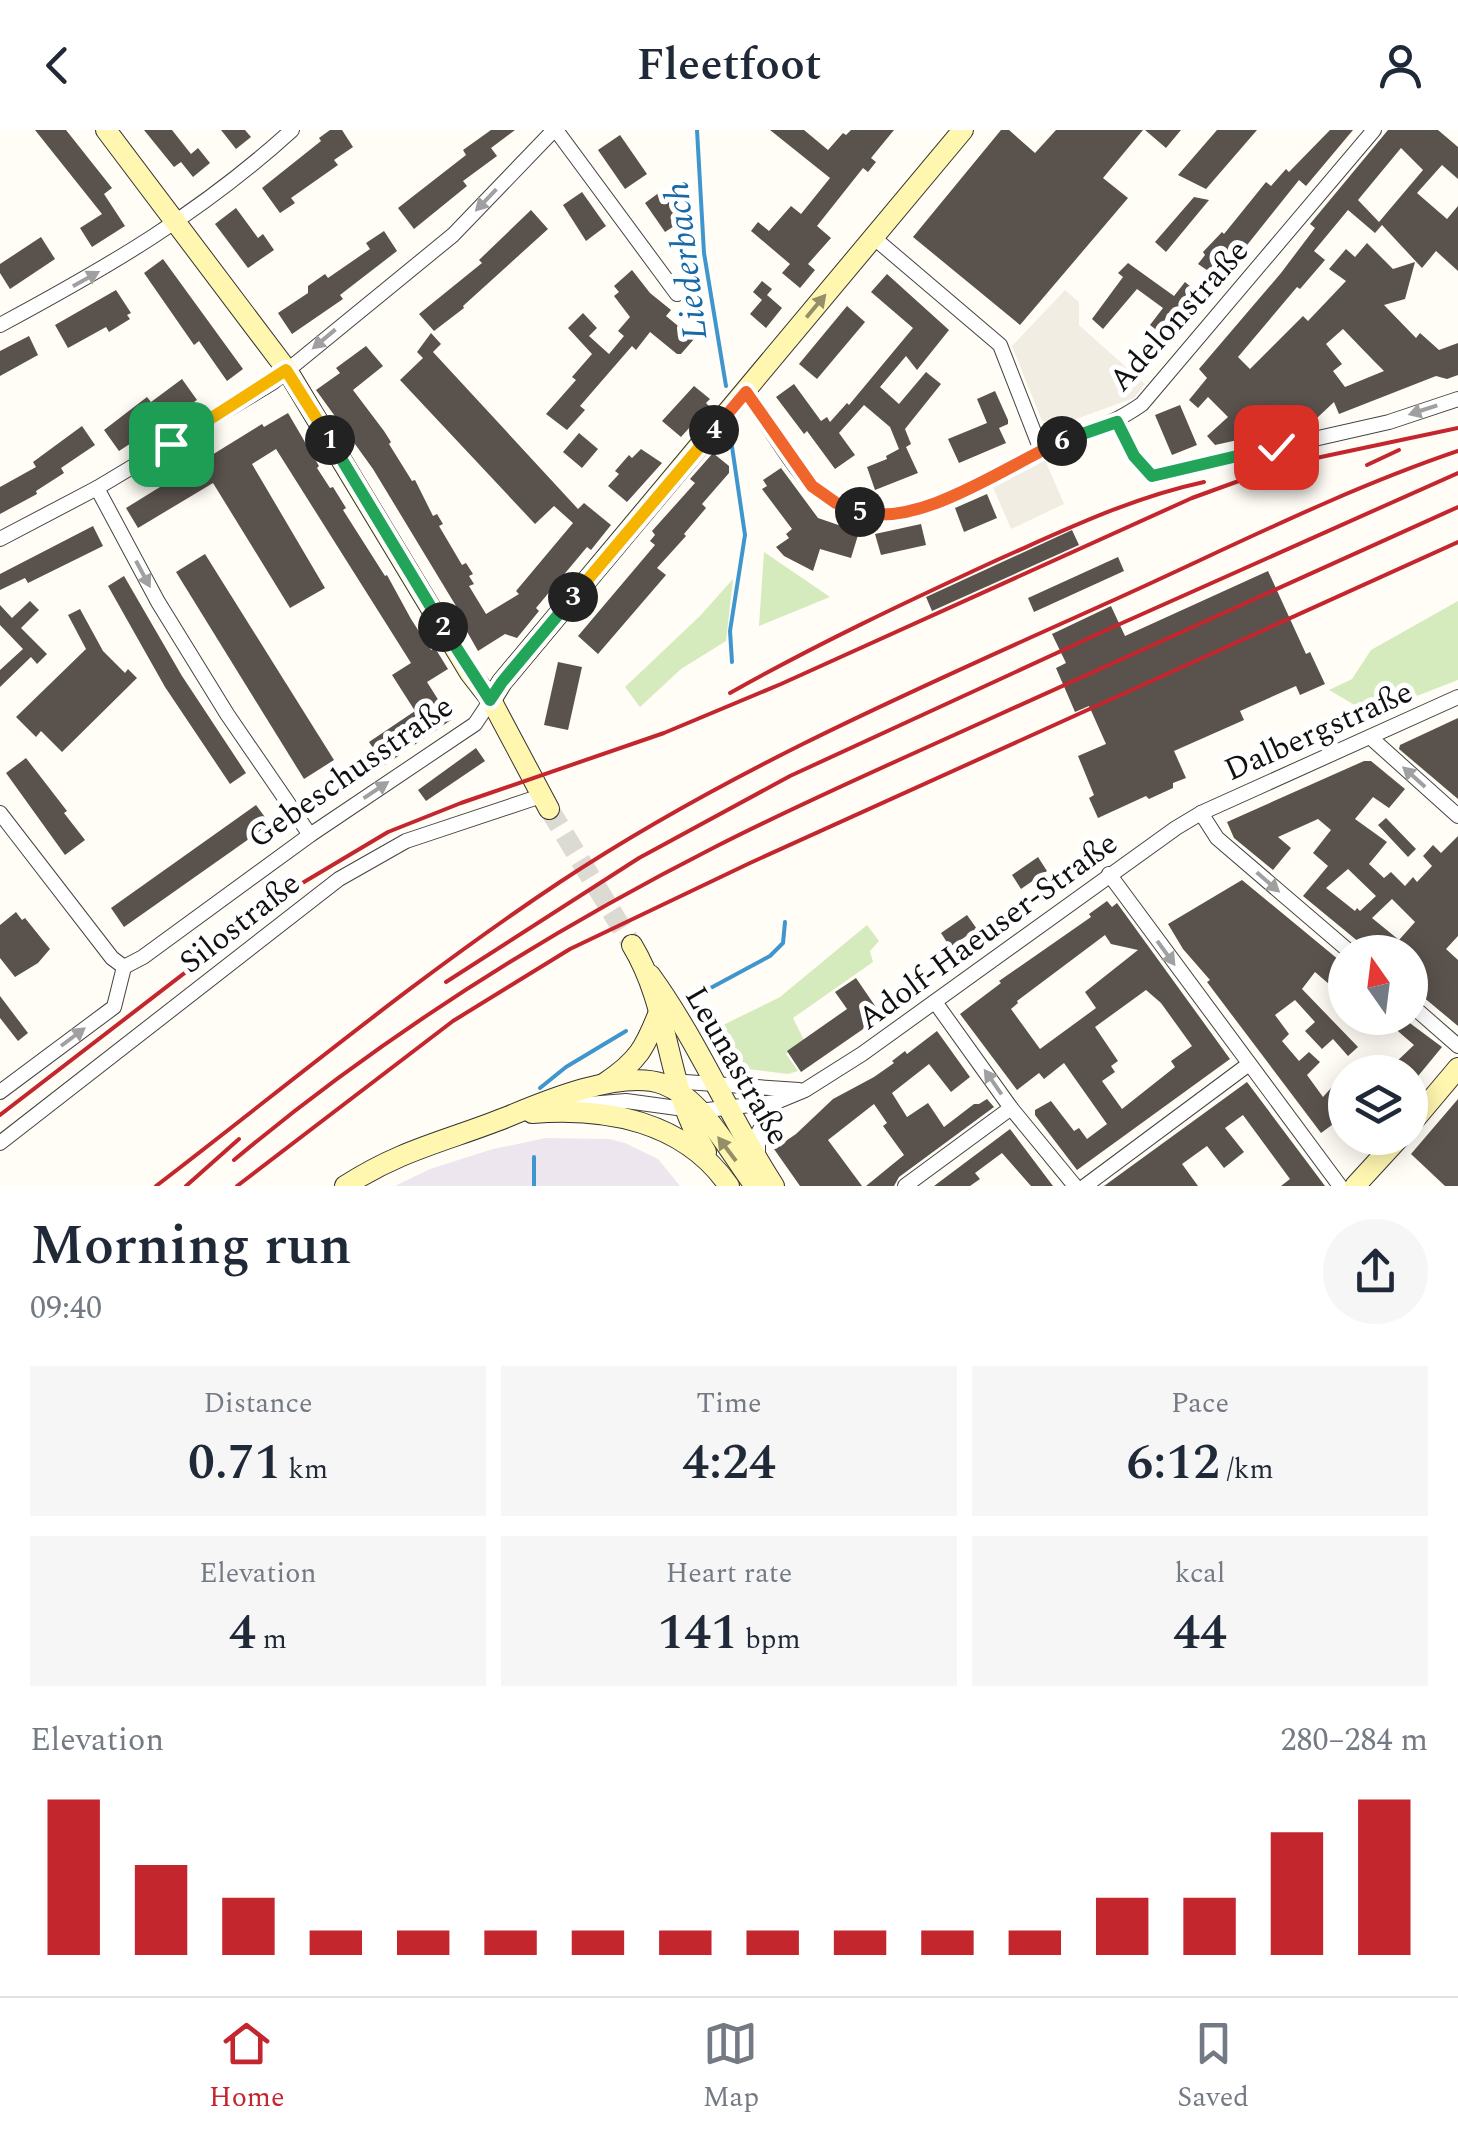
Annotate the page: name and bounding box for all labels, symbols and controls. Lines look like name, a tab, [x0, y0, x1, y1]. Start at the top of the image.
text: Fleetfoot	[636, 31, 822, 100]
icon: back	[30, 38, 85, 93]
icon: person	[1373, 38, 1428, 93]
water label: Liederbach	[651, 179, 722, 343]
one-way arrow	[475, 188, 499, 212]
street label: Adelonstraße	[1097, 229, 1261, 403]
one-way arrow	[72, 271, 101, 288]
one-way arrow	[805, 294, 826, 319]
one-way arrow	[312, 328, 337, 349]
pin	[129, 402, 214, 487]
one-way arrow	[1408, 404, 1438, 419]
pin: 4	[689, 405, 739, 455]
pin	[1234, 405, 1319, 490]
text: 4	[706, 408, 722, 451]
pin: 1	[305, 415, 355, 465]
pin: 6	[1037, 416, 1087, 466]
icon: arrive	[144, 417, 199, 472]
text: 1	[322, 418, 338, 461]
text: 6	[1054, 419, 1070, 462]
icon: check	[1249, 420, 1304, 475]
pin: 5	[835, 487, 885, 537]
text: 5	[852, 490, 868, 533]
one-way arrow	[134, 560, 151, 589]
pin: 3	[548, 572, 598, 622]
text: 3	[565, 575, 581, 618]
pin: 2	[418, 602, 468, 652]
text: 2	[435, 605, 451, 648]
street label: Dalbergstraße	[1216, 668, 1421, 795]
street label: Gebeschusstraße	[238, 683, 464, 862]
one-way arrow	[1402, 766, 1426, 789]
one-way arrow	[362, 782, 389, 800]
street label: Adolf-Haeuser-Straße	[848, 820, 1128, 1043]
street label: Silostraße	[169, 860, 311, 986]
one-way arrow	[1255, 871, 1280, 893]
north arrow	[1328, 935, 1428, 1035]
map controls	[1328, 935, 1428, 1155]
one-way arrow	[1156, 940, 1176, 966]
street label: Leunastraße	[671, 977, 802, 1154]
one-way arrow	[60, 1027, 86, 1047]
button: layers	[1328, 1055, 1428, 1155]
one-way arrow	[984, 1069, 1003, 1095]
one-way arrow	[717, 1136, 737, 1162]
text: Morning run	[30, 1205, 352, 1288]
button: share	[1323, 1219, 1428, 1324]
text: 09:40	[30, 1284, 102, 1333]
text: Distance	[203, 1382, 313, 1425]
text: Time	[696, 1382, 762, 1425]
text: Pace	[1171, 1382, 1229, 1425]
text: 0.71	[188, 1425, 281, 1501]
text: 4:24	[682, 1425, 776, 1501]
text: 6:12	[1126, 1425, 1220, 1501]
text: km	[281, 1448, 328, 1491]
text: /km	[1220, 1448, 1274, 1491]
text: Elevation	[199, 1552, 317, 1595]
text: Heart rate	[666, 1552, 792, 1595]
text: kcal	[1175, 1552, 1225, 1595]
text: 4	[229, 1595, 256, 1671]
text: 141	[657, 1595, 738, 1671]
text: 44	[1173, 1595, 1227, 1671]
text: m	[256, 1618, 287, 1661]
text: bpm	[738, 1618, 801, 1661]
text: Elevation	[30, 1716, 164, 1765]
text: 280–284 m	[1280, 1716, 1428, 1765]
tab: Home	[209, 2016, 285, 2119]
tab: Map	[703, 2016, 759, 2119]
tab: Saved	[1177, 2016, 1249, 2119]

